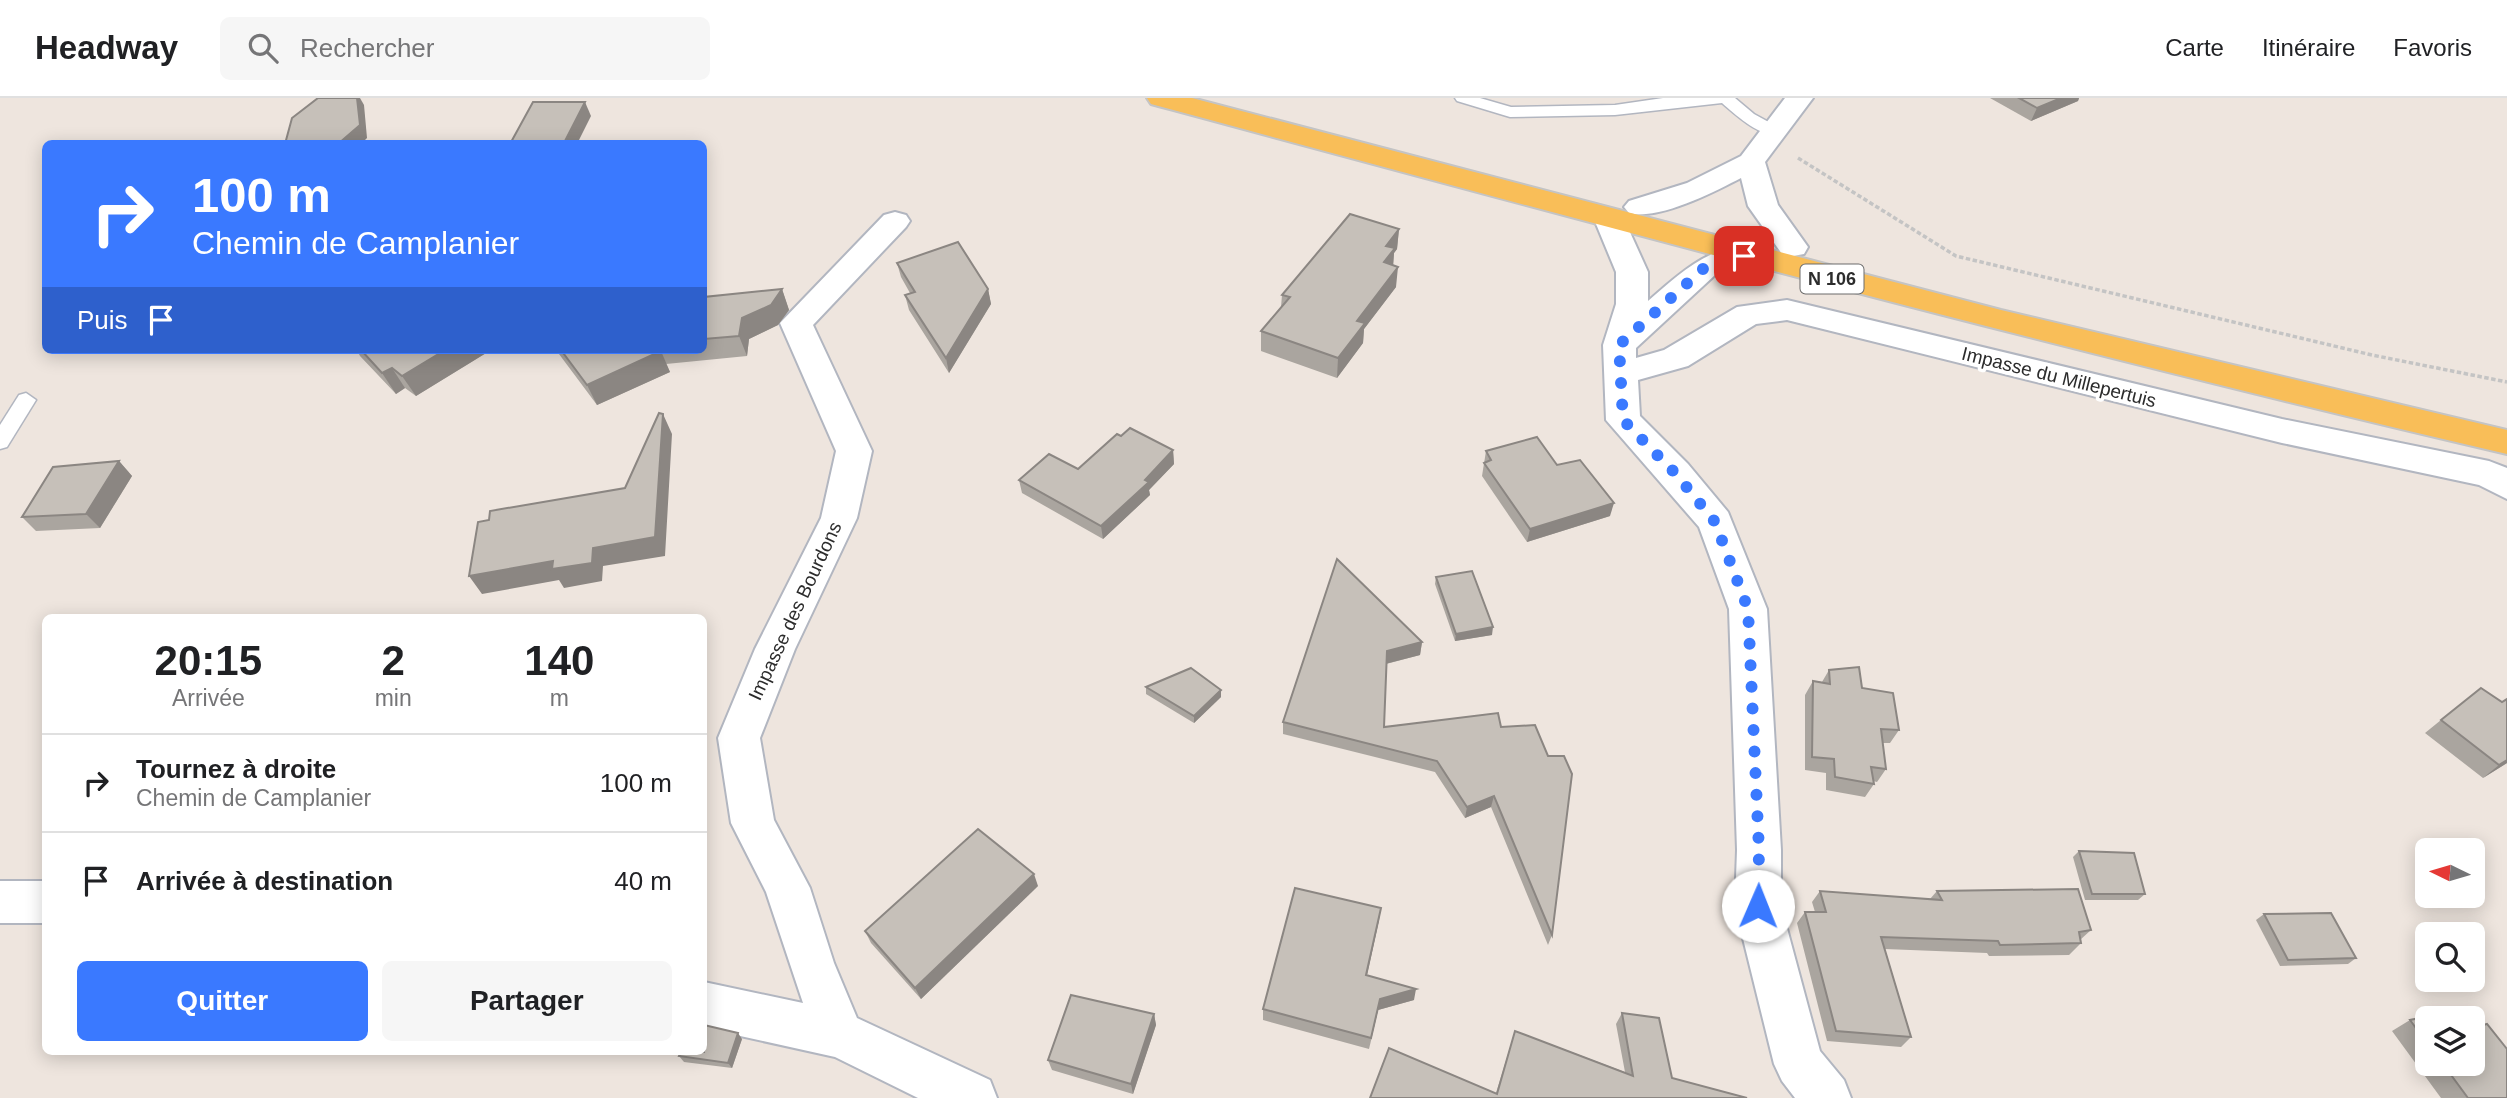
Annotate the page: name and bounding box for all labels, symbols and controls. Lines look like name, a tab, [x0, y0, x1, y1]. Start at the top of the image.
search box	[220, 17, 710, 80]
text: Headway	[35, 29, 178, 66]
icon: search	[244, 29, 282, 67]
text: Rechercher	[300, 33, 434, 63]
text: Carte	[2165, 34, 2224, 61]
text: Itinéraire	[2262, 34, 2355, 61]
text: Favoris	[2393, 34, 2472, 61]
icon: right	[77, 168, 168, 259]
text: 100 m	[192, 168, 331, 222]
text: Chemin de Camplanier	[192, 225, 519, 261]
pin	[1714, 226, 1774, 286]
icon: arrive	[1725, 237, 1763, 275]
road number: N 106	[1800, 264, 1864, 294]
icon: arrive	[142, 301, 180, 339]
text: Puis	[77, 305, 128, 335]
street label: Impasse du Millepertuis	[1960, 343, 2158, 411]
street label: Impasse des Bourdons	[744, 518, 846, 704]
text: 20:15	[155, 637, 262, 684]
text: 2	[381, 637, 405, 684]
text: 140	[524, 637, 594, 684]
text: Arrivée	[172, 685, 245, 711]
text: min	[375, 685, 412, 711]
text: m	[550, 685, 569, 711]
text: Tournez à droite	[136, 754, 336, 784]
icon: right	[77, 764, 115, 802]
text: 100 m	[600, 768, 672, 798]
text: Chemin de Camplanier	[136, 785, 371, 811]
north arrow	[2415, 838, 2485, 908]
map controls	[2415, 838, 2485, 1076]
icon: arrive	[77, 862, 115, 900]
text: Arrivée à destination	[136, 866, 393, 896]
text: 40 m	[614, 866, 672, 896]
position arrow	[1721, 869, 1795, 943]
button: search	[2415, 922, 2485, 992]
button: Quitter	[77, 961, 368, 1041]
button: Partager	[382, 961, 672, 1041]
button: layers	[2415, 1006, 2485, 1076]

